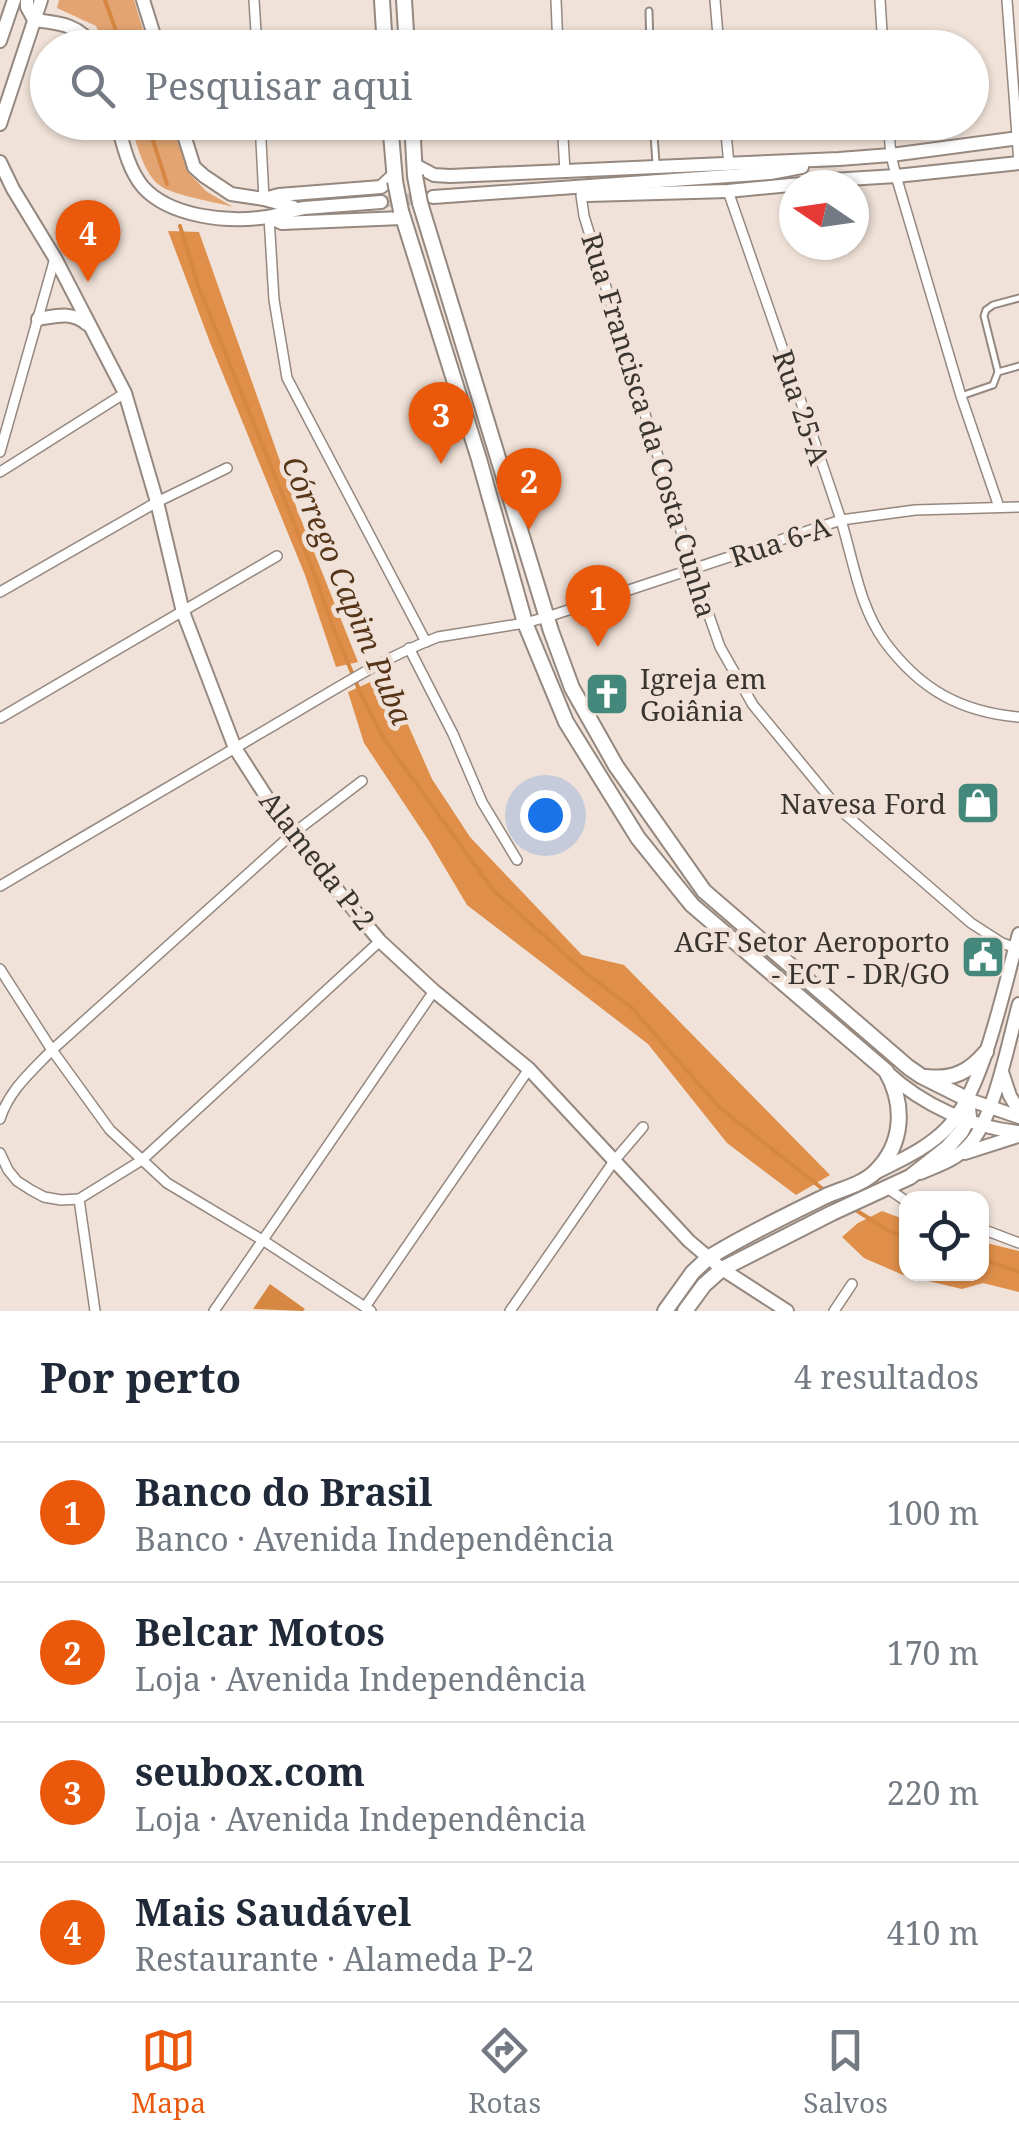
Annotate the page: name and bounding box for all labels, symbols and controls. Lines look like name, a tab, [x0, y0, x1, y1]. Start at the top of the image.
search box	[30, 30, 989, 140]
icon: search	[65, 58, 120, 113]
text: Pesquisar aqui	[145, 59, 412, 111]
north arrow	[779, 170, 869, 260]
pin: 4	[56, 200, 120, 282]
street label: Rua Francisca da Costa Cunha	[573, 228, 727, 622]
street label: Rua 25-A	[765, 345, 839, 470]
pin: 3	[408, 382, 474, 464]
pin: 2	[496, 448, 562, 530]
water label: Córrego Capim Puba	[273, 449, 423, 731]
street label: Rua 6-A	[725, 507, 835, 575]
pin: 1	[566, 564, 630, 647]
place label: Igreja em Goiânia	[640, 659, 766, 729]
church icon: Igreja em Goiânia	[584, 671, 630, 717]
shop icon: Navesa Ford	[955, 780, 1001, 826]
street label: Alameda P-2	[252, 782, 384, 938]
place label: Navesa Ford	[780, 784, 946, 822]
your location	[520, 790, 571, 841]
place label: AGF Setor Aeroporto - ECT - DR/GO	[674, 922, 950, 992]
public building icon: AGF Setor Aeroporto - ECT - DR/GO	[960, 934, 1006, 980]
map controls	[899, 1191, 989, 1281]
button: locate	[899, 1191, 989, 1281]
text: Por perto	[40, 1348, 241, 1405]
text: 4 resultados	[794, 1355, 979, 1398]
text: Banco do Brasil	[135, 1465, 432, 1517]
text: 1	[63, 1491, 82, 1534]
text: 100 m	[887, 1491, 979, 1534]
text: Banco · Avenida Independência	[135, 1517, 615, 1560]
text: Belcar Motos	[135, 1605, 385, 1657]
text: 2	[63, 1631, 82, 1674]
text: 170 m	[887, 1631, 979, 1674]
text: Loja · Avenida Independência	[135, 1657, 587, 1700]
text: seubox.com	[135, 1745, 365, 1797]
text: 3	[63, 1771, 82, 1814]
text: 220 m	[887, 1771, 979, 1814]
text: Loja · Avenida Independência	[135, 1797, 587, 1840]
text: Mais Saudável	[135, 1885, 411, 1937]
text: 4	[63, 1911, 82, 1954]
text: 410 m	[887, 1911, 979, 1954]
text: Restaurante · Alameda P-2	[135, 1937, 534, 1980]
tab: Mapa	[131, 2023, 206, 2121]
tab: Rotas	[468, 2023, 541, 2121]
tab: Salvos	[803, 2023, 888, 2121]

